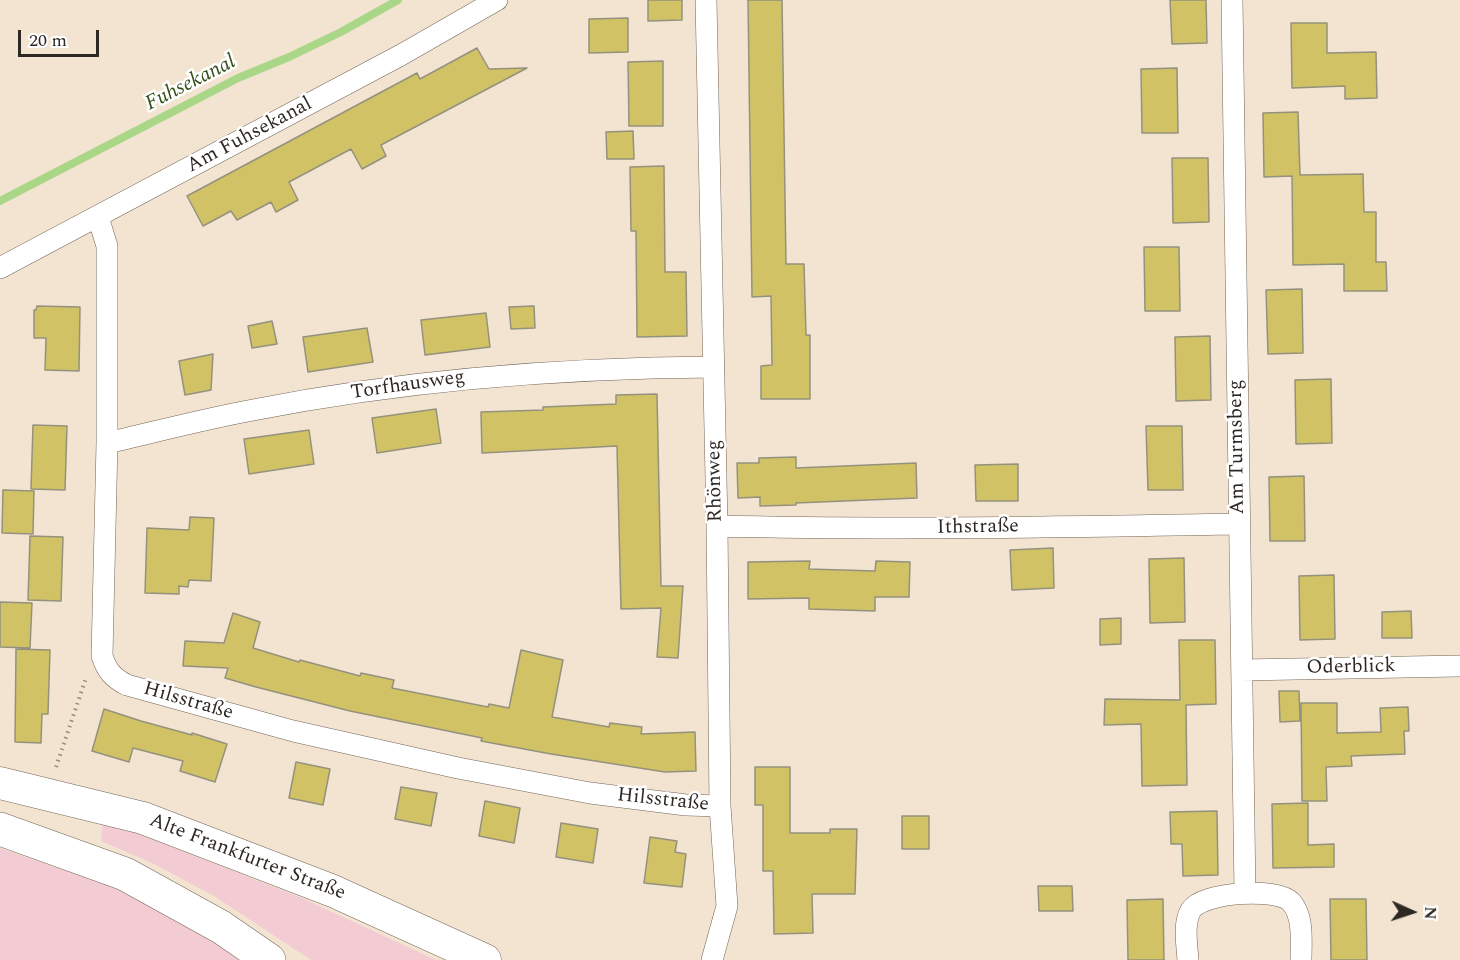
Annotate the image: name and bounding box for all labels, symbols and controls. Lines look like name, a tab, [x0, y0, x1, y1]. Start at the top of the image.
scale bar	[21, 18, 102, 56]
text: 20 m	[29, 27, 67, 54]
water label: Fuhsekanal	[142, 51, 240, 117]
street label: Am Fuhsekanal	[183, 93, 317, 179]
street label: Torfhausweg	[349, 366, 467, 406]
street label: Am Turmsberg	[1225, 379, 1251, 515]
street label: Rhönweg	[703, 439, 729, 523]
street label: Ithstraße	[937, 515, 1019, 541]
street label: Oderblick	[1306, 655, 1396, 681]
street label: Hilsstraße	[140, 678, 236, 726]
street label: Hilsstraße	[616, 784, 710, 818]
street label: Alte Frankfurter Straße	[146, 810, 348, 906]
north arrow	[1382, 882, 1442, 942]
text: N	[1418, 906, 1442, 920]

